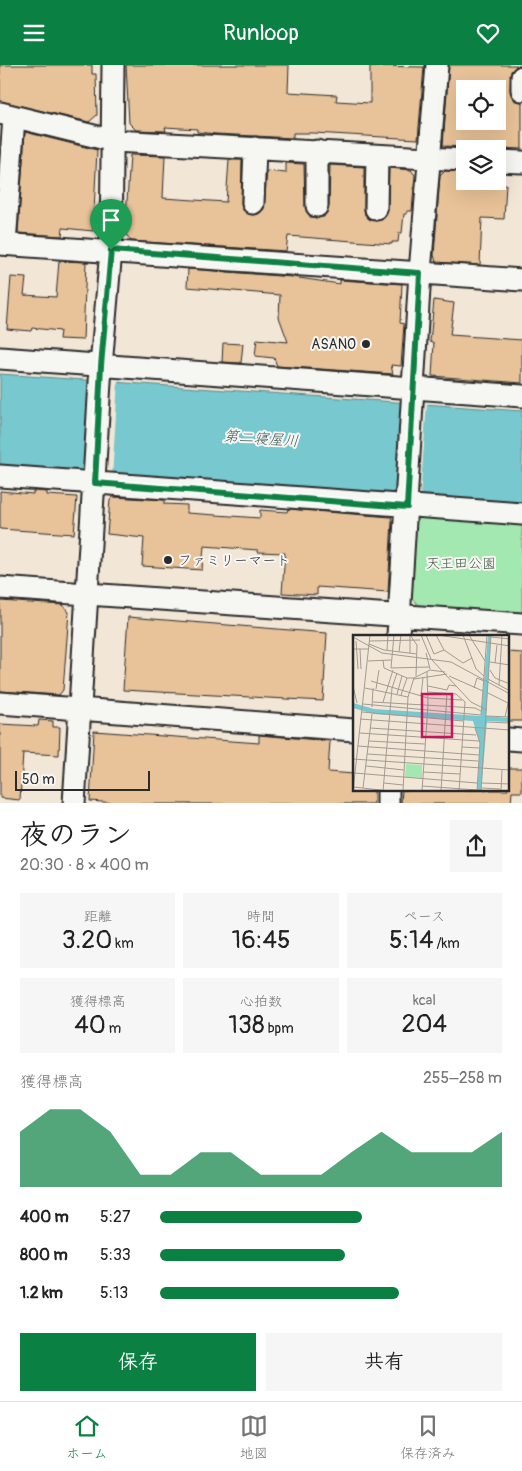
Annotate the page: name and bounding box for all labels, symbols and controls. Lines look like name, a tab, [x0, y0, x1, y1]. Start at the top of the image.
icon: menu	[20, 19, 48, 47]
text: Runloop	[223, 19, 299, 47]
icon: heart	[474, 19, 502, 47]
map controls	[456, 80, 506, 190]
button: locate	[456, 80, 506, 130]
button: layers	[456, 140, 506, 190]
pin	[90, 199, 132, 250]
icon: arrive	[97, 206, 125, 234]
place label: ASANO	[311, 336, 356, 353]
marker: ASANO	[360, 338, 372, 350]
water label: 第二寝屋川	[223, 427, 299, 451]
place label: ファミリーマート	[178, 552, 290, 569]
marker: ファミリーマート	[162, 554, 174, 566]
park label: 天王田公園	[426, 555, 496, 572]
inset map	[353, 635, 510, 791]
scale bar	[15, 769, 150, 792]
text: 50 m	[22, 771, 55, 788]
text: 夜のラン	[20, 818, 132, 853]
button: share	[450, 820, 502, 872]
text: 20:30 · 8 × 400 m	[20, 855, 149, 875]
text: 距離	[84, 908, 112, 925]
text: 時間	[247, 908, 275, 925]
text: ペース	[404, 908, 445, 925]
text: 3.20	[62, 925, 112, 956]
text: 16:45	[231, 925, 291, 956]
text: 5:14	[389, 925, 433, 956]
text: km	[112, 935, 134, 952]
text: /km	[433, 935, 460, 952]
text: kcal	[413, 992, 436, 1009]
text: 獲得標高	[70, 993, 126, 1010]
text: 心拍数	[240, 993, 282, 1010]
text: 204	[402, 1009, 447, 1040]
text: 40	[74, 1010, 106, 1041]
text: 138	[228, 1010, 265, 1041]
text: m	[106, 1020, 121, 1037]
text: bpm	[265, 1020, 294, 1037]
text: 255–258 m	[423, 1068, 502, 1088]
text: 獲得標高	[20, 1072, 84, 1092]
text: 400 m	[20, 1207, 69, 1227]
text: 5:27	[100, 1207, 130, 1227]
text: 800 m	[20, 1245, 68, 1265]
text: 5:33	[100, 1245, 131, 1265]
text: 1.2 km	[20, 1283, 63, 1303]
text: 5:13	[100, 1283, 128, 1303]
button: 保存	[20, 1333, 256, 1391]
button: 共有	[266, 1333, 502, 1391]
tab: ホーム	[66, 1412, 108, 1462]
tab: 地図	[240, 1412, 268, 1462]
tab: 保存済み	[400, 1412, 456, 1462]

